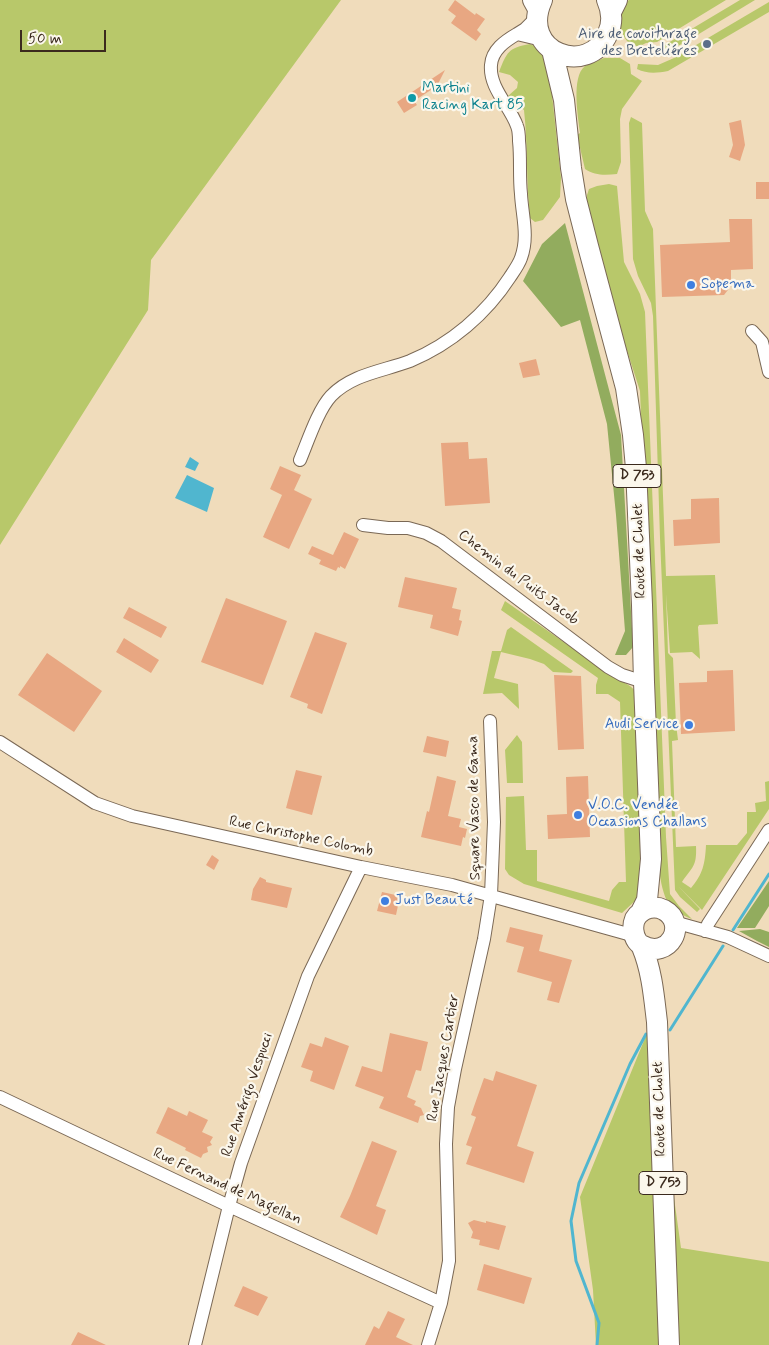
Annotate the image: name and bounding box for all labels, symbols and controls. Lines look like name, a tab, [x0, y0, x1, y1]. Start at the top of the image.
scale bar	[22, 20, 109, 52]
place label: Aire de covoiturage des Breteliéres	[578, 26, 697, 61]
text: 50 m	[28, 29, 62, 49]
marker: Aire de covoiturage des Breteliéres	[701, 38, 713, 50]
place label: Martini Racing Kart 85	[422, 80, 523, 115]
marker: Martini Racing Kart 85	[406, 92, 418, 104]
place label: Sopema	[701, 276, 754, 294]
marker: Sopema	[685, 279, 697, 291]
road number: D 753	[613, 464, 661, 488]
street label: Route de Cholet	[629, 503, 651, 599]
street label: Chemin du Puits Jacob	[454, 527, 582, 629]
place label: Audi Service	[605, 716, 679, 734]
marker: Audi Service	[683, 719, 695, 731]
street label: Square Vasco de Gama	[465, 736, 485, 880]
place label: V.O.C. Vendée Occasions Challans	[588, 797, 707, 832]
marker: V.O.C. Vendée Occasions Challans	[572, 809, 584, 821]
street label: Rue Christophe Colomb	[227, 813, 375, 861]
place label: Just Beauté	[395, 892, 473, 910]
marker: Just Beauté	[379, 895, 391, 907]
street label: Rue Jacques Cartier	[424, 993, 464, 1123]
street label: Rue Amérigo Vespucci	[218, 1031, 278, 1159]
street label: Route de Cholet	[649, 1061, 671, 1157]
street label: Rue Fernand de Magellan	[150, 1145, 304, 1229]
road number: D 753	[639, 1172, 687, 1194]

